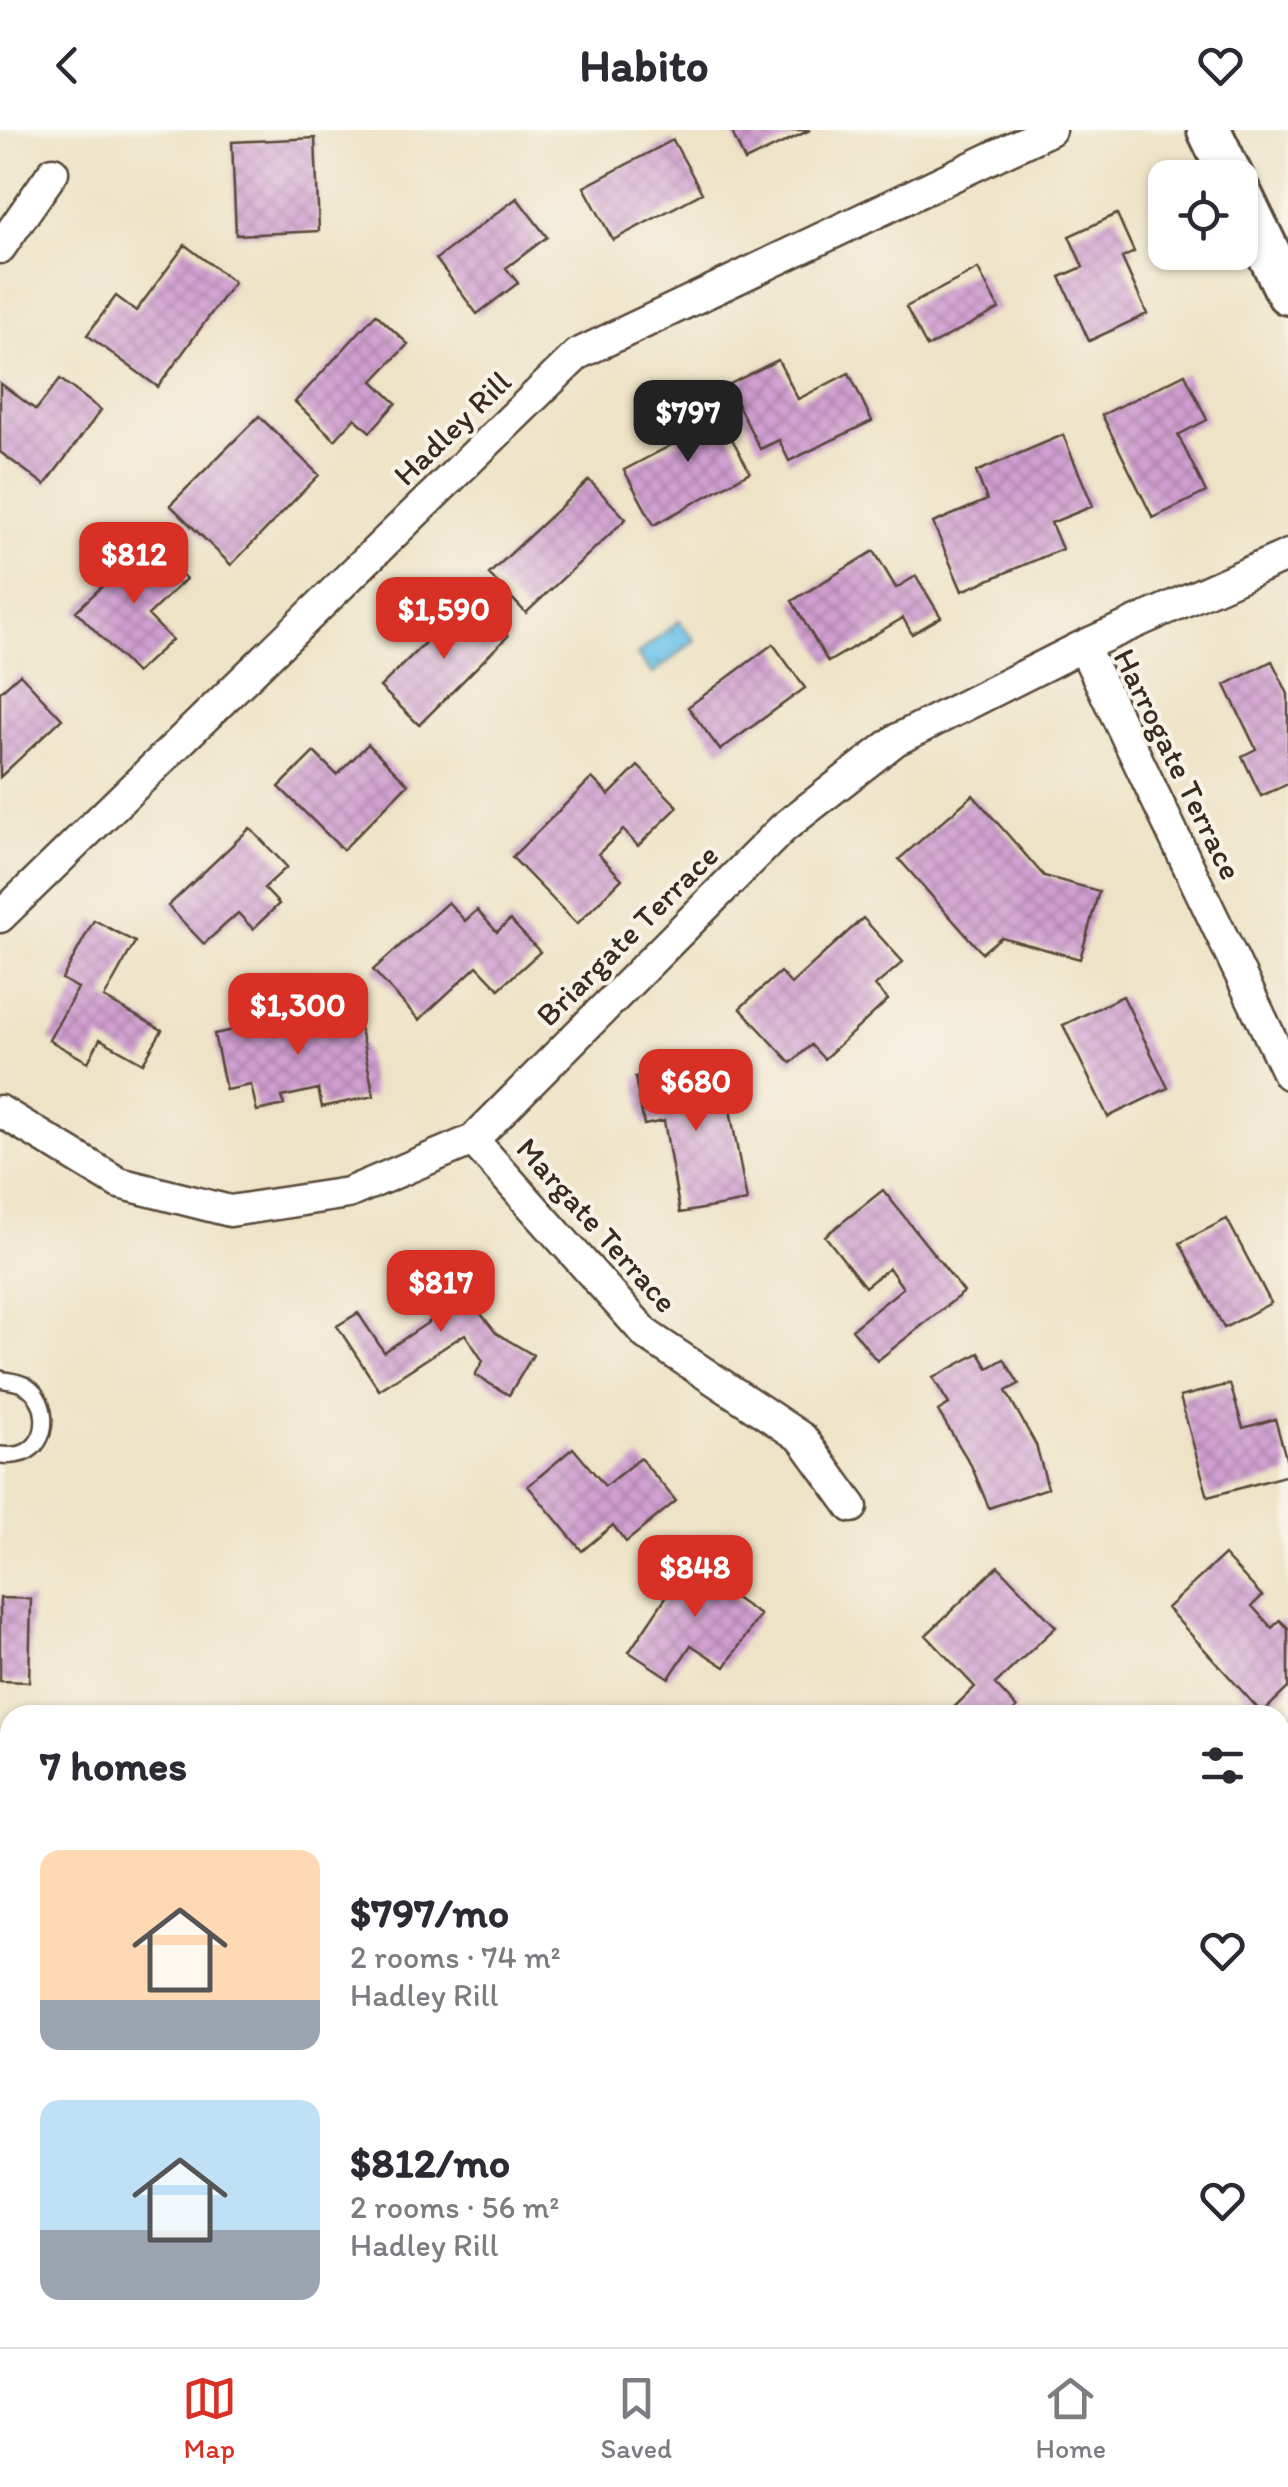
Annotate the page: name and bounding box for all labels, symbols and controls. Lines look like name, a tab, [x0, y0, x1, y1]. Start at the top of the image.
icon: back	[40, 38, 95, 93]
text: Habito	[579, 38, 709, 92]
icon: heart	[1193, 38, 1248, 93]
map controls	[1148, 160, 1258, 270]
button: locate	[1148, 160, 1258, 270]
street label: Hadley Rill	[385, 363, 519, 493]
pin: $797	[629, 380, 747, 465]
text: $797	[656, 393, 720, 431]
pin: $812	[75, 522, 193, 607]
text: $812	[101, 535, 167, 573]
pin: $1,590	[363, 577, 525, 662]
text: $1,590	[398, 590, 490, 628]
street label: Harrogate Terrace	[1106, 642, 1250, 886]
street label: Briargate Terrace	[528, 836, 726, 1034]
pin: $1,300	[217, 973, 379, 1058]
text: $1,300	[250, 986, 346, 1024]
pin: $680	[637, 1049, 755, 1134]
text: $680	[661, 1062, 731, 1100]
street label: Margate Terrace	[509, 1130, 685, 1320]
pin: $817	[382, 1250, 500, 1335]
text: $817	[409, 1263, 473, 1301]
pin: $848	[636, 1535, 754, 1620]
text: $848	[660, 1548, 730, 1586]
icon: filters	[1195, 1738, 1250, 1793]
text: 7 homes	[40, 1740, 187, 1791]
text: $797/mo	[350, 1887, 509, 1938]
icon: home	[120, 1890, 240, 2010]
icon: heart	[1195, 1923, 1250, 1978]
text: 2 rooms · 74 m²	[350, 1938, 561, 1976]
text: Hadley Rill	[350, 1976, 499, 2014]
text: $812/mo	[350, 2137, 510, 2188]
icon: home	[120, 2140, 240, 2260]
icon: heart	[1195, 2173, 1250, 2228]
text: 2 rooms · 56 m²	[350, 2188, 559, 2226]
text: Hadley Rill	[350, 2226, 499, 2264]
tab: Map	[182, 2371, 237, 2465]
tab: Saved	[600, 2371, 672, 2465]
tab: Home	[1036, 2371, 1106, 2465]

